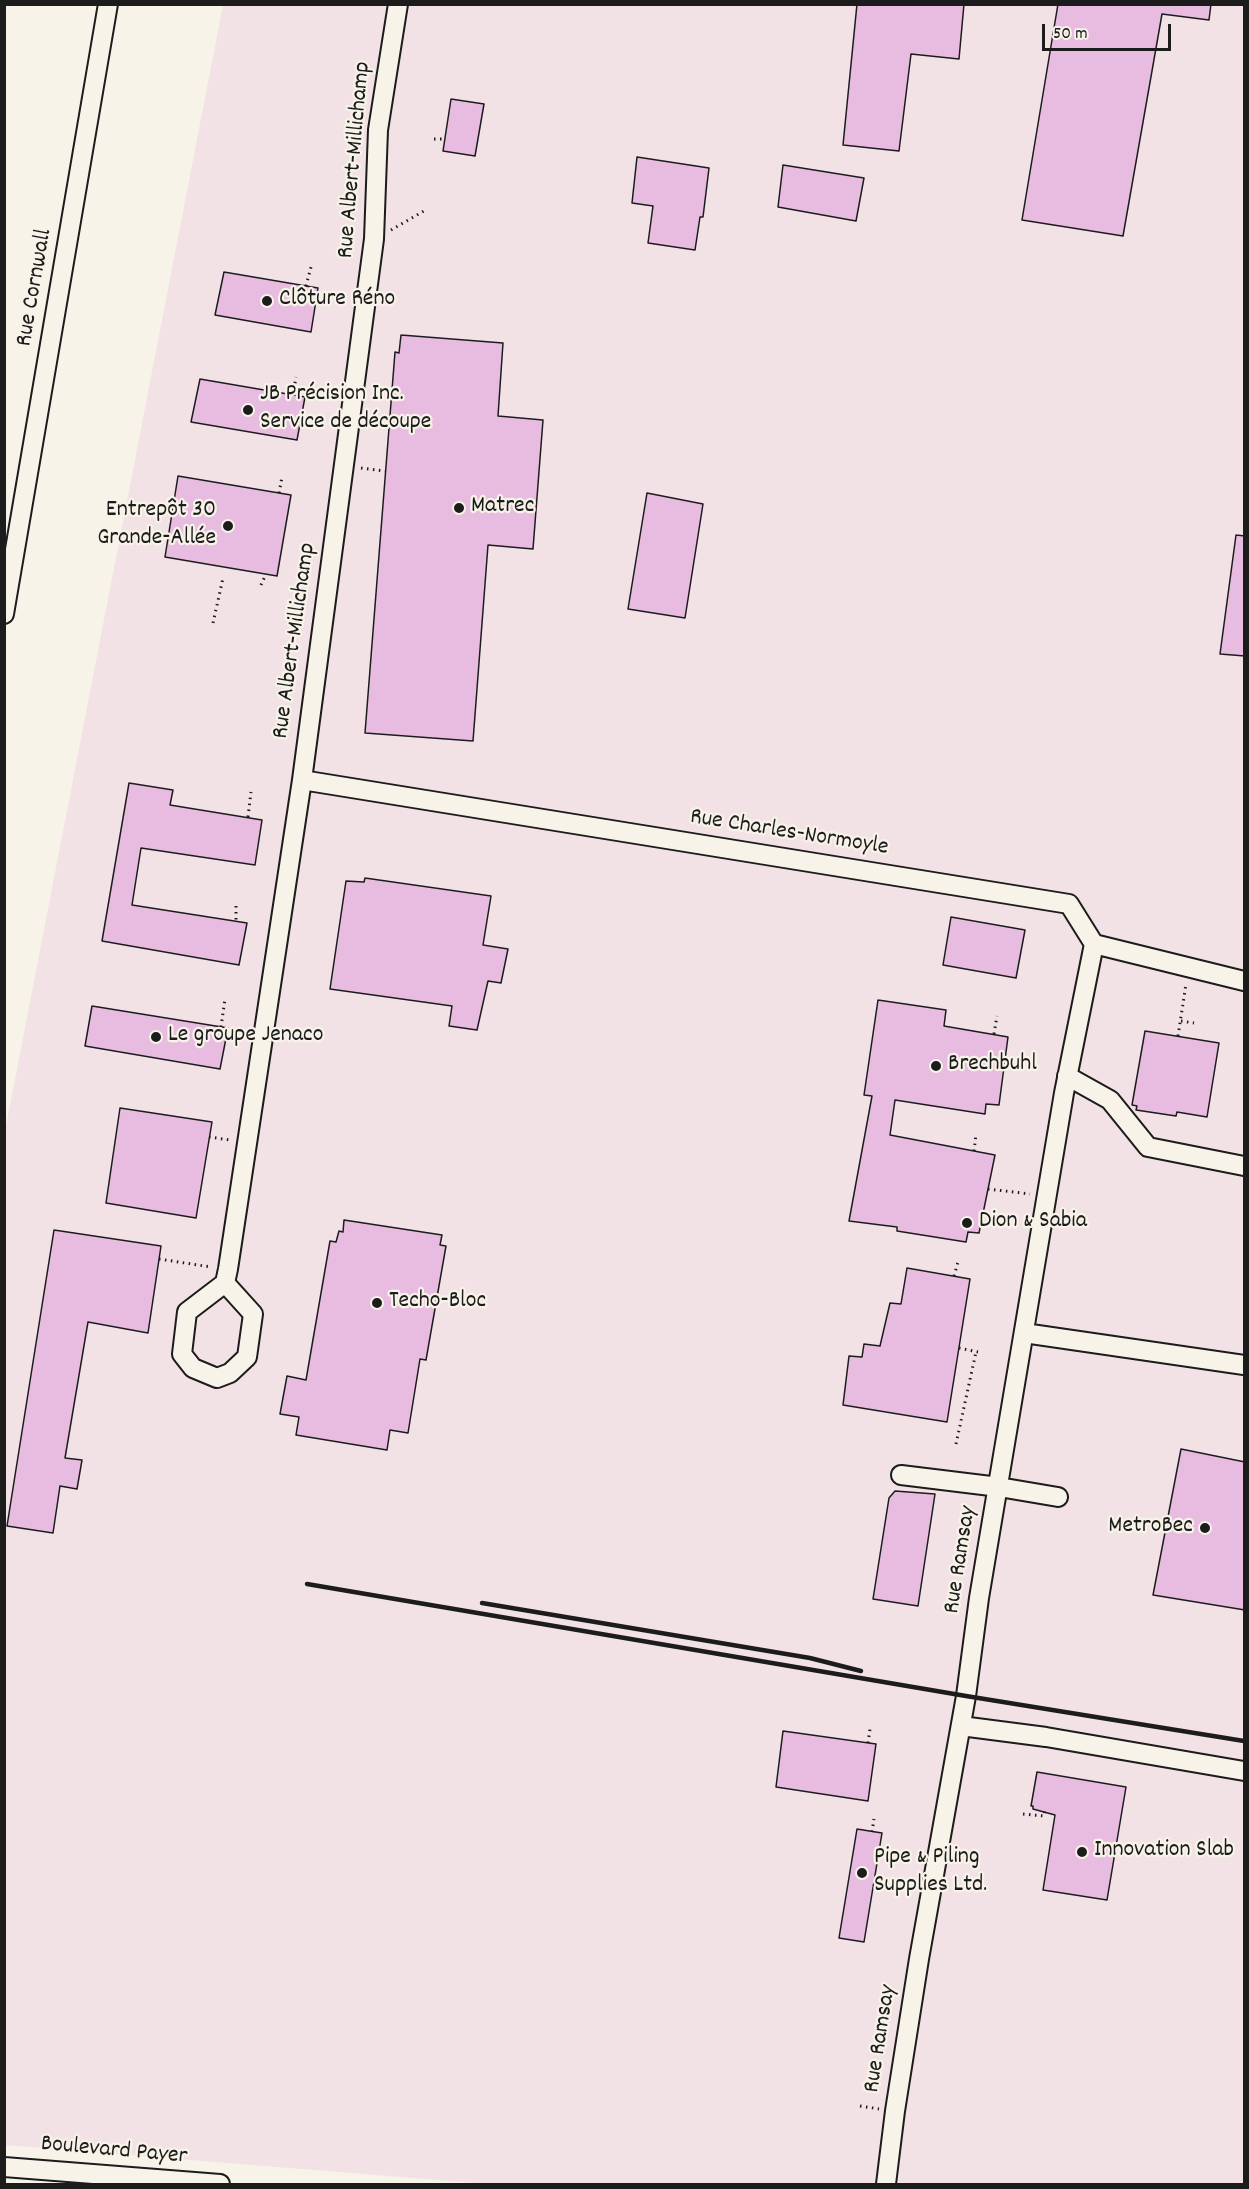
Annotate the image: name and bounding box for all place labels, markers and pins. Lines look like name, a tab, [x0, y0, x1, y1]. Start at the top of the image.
place label: Clôture Réno	[279, 287, 395, 315]
marker: Clôture Réno	[260, 294, 274, 308]
place label: JB Précision Inc. Service de découpe	[260, 382, 431, 438]
marker: JB Précision Inc. Service de découpe	[241, 403, 255, 417]
place label: Matrec	[471, 494, 534, 522]
place label: Entrepôt 30 Grande-Allée	[97, 498, 216, 554]
marker: Matrec	[452, 501, 466, 515]
marker: Entrepôt 30 Grande-Allée	[221, 519, 235, 533]
place label: Le groupe Jenaco	[168, 1023, 323, 1051]
marker: Le groupe Jenaco	[149, 1030, 163, 1044]
place label: Brechbuhl	[948, 1052, 1037, 1080]
marker: Brechbuhl	[929, 1059, 943, 1073]
place label: Dion & Sabia	[979, 1209, 1087, 1237]
marker: Dion & Sabia	[960, 1216, 974, 1230]
place label: Techo-Bloc	[389, 1289, 486, 1317]
marker: Techo-Bloc	[370, 1296, 384, 1310]
place label: MetroBec	[1108, 1514, 1193, 1542]
marker: MetroBec	[1198, 1521, 1212, 1535]
place label: Innovation Slab	[1094, 1838, 1234, 1866]
place label: Pipe & Piling Supplies Ltd.	[874, 1845, 987, 1901]
marker: Innovation Slab	[1075, 1845, 1089, 1859]
marker: Pipe & Piling Supplies Ltd.	[855, 1866, 869, 1880]

